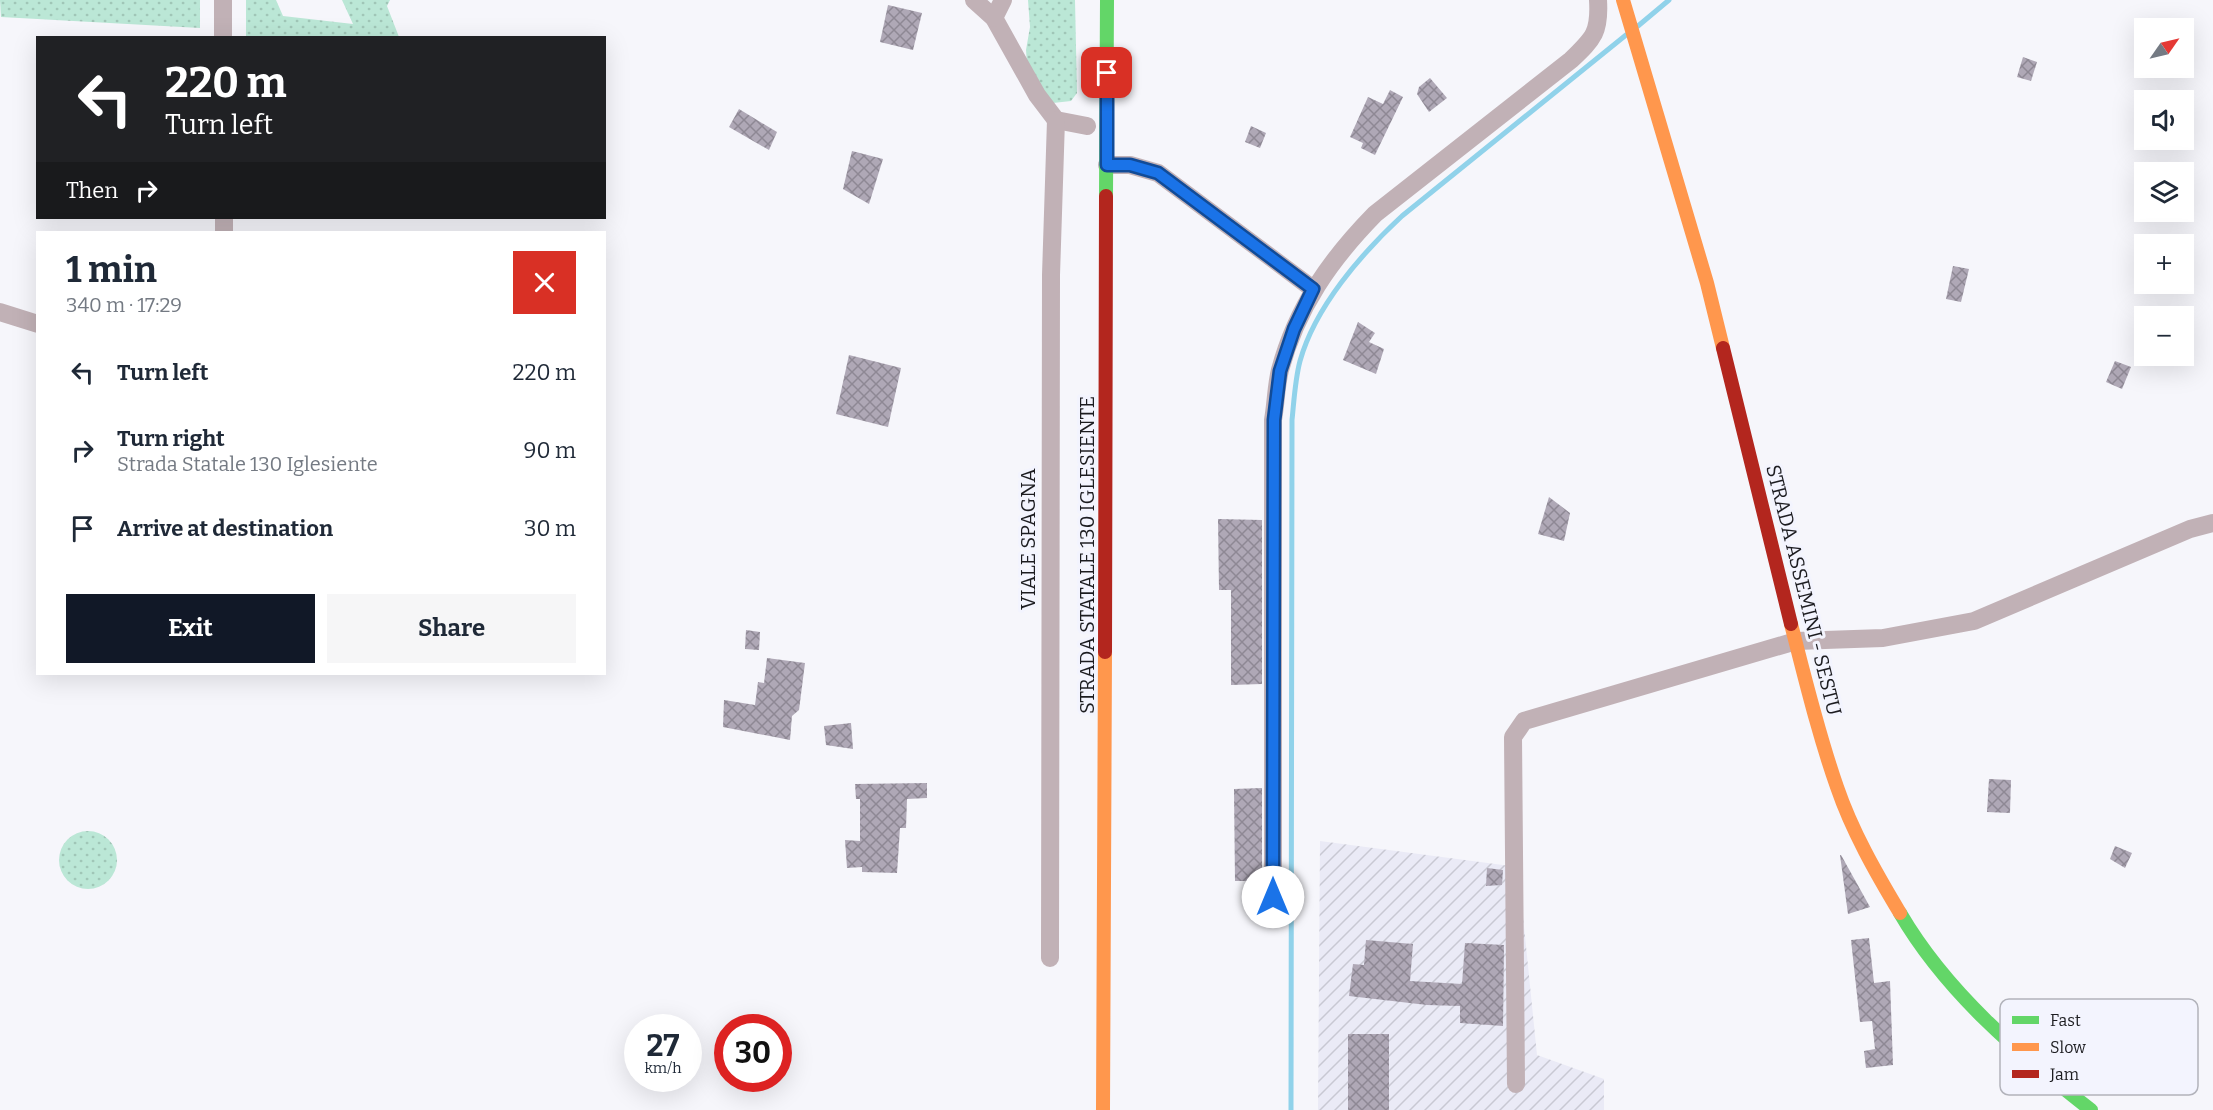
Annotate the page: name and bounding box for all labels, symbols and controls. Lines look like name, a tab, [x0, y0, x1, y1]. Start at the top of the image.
north arrow	[2134, 18, 2194, 78]
map controls	[2134, 18, 2194, 366]
pin	[1081, 47, 1132, 98]
icon: arrive	[1090, 56, 1123, 89]
text: 220 m	[165, 58, 287, 108]
icon: left	[66, 60, 144, 138]
button: sound	[2134, 90, 2194, 150]
text: Turn left	[165, 109, 273, 141]
button: layers	[2134, 162, 2194, 222]
icon: right	[130, 174, 163, 207]
text: Then	[66, 177, 118, 204]
button: +	[2134, 234, 2194, 294]
text: 1 min	[66, 248, 157, 292]
button: close	[513, 251, 576, 314]
text: 340 m · 17:29	[66, 293, 182, 317]
button: −	[2134, 306, 2194, 366]
icon: left	[66, 356, 99, 389]
text: Turn left	[117, 359, 209, 386]
text: 220 m	[513, 359, 576, 386]
street label: STRADA STATALE 130 IGLESIENTE	[1075, 396, 1099, 714]
text: Turn right	[117, 425, 225, 452]
icon: right	[66, 434, 99, 467]
text: 90 m	[524, 437, 576, 464]
text: Strada Statale 130 Iglesiente	[117, 452, 378, 476]
street label: STRADA ASSEMINI - SESTU	[1761, 462, 1847, 718]
street label: VIALE SPAGNA	[1016, 468, 1040, 610]
icon: arrive	[66, 512, 99, 545]
text: Arrive at destination	[117, 515, 333, 542]
text: 30 m	[524, 515, 576, 542]
button: Exit	[66, 594, 315, 663]
button: Share	[327, 594, 576, 663]
position arrow	[1241, 865, 1305, 929]
legend	[2000, 999, 2198, 1095]
text: Fast	[2050, 1011, 2081, 1030]
speed limit sign: 30	[714, 1014, 792, 1092]
text: 27	[647, 1028, 679, 1064]
text: Slow	[2050, 1038, 2086, 1057]
text: km/h	[644, 1059, 682, 1077]
text: Jam	[2049, 1065, 2079, 1084]

